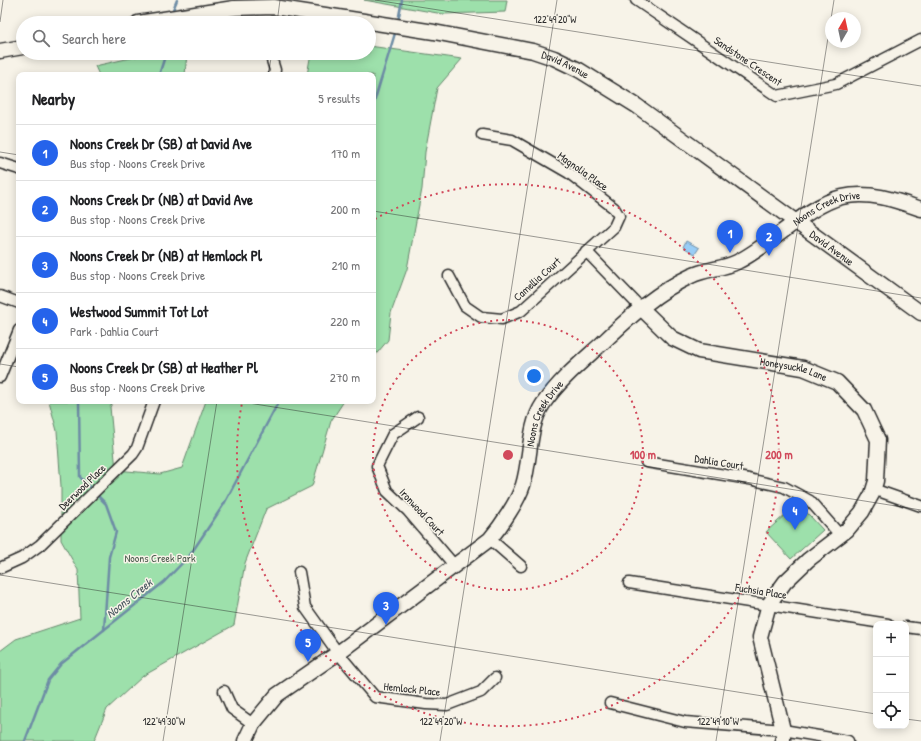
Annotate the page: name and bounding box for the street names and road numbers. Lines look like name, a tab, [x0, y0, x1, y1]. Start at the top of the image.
street label: Sandstone Crescent	[711, 33, 785, 89]
street label: David Avenue	[540, 47, 592, 82]
street label: Magnolia Place	[555, 148, 612, 194]
street label: Noons Creek Drive	[790, 188, 861, 229]
street label: David Avenue	[807, 227, 857, 269]
street label: Camellia Court	[510, 254, 564, 304]
street label: Honeysuckle Lane	[759, 354, 830, 384]
street label: Noons Creek Drive	[523, 377, 567, 447]
street label: Dahlia Court	[694, 451, 745, 473]
street label: Deerwood Place	[55, 461, 109, 513]
street label: Ironwood Court	[396, 485, 448, 539]
street label: Fuchsia Place	[733, 580, 788, 602]
street label: Hemlock Place	[383, 679, 442, 699]

